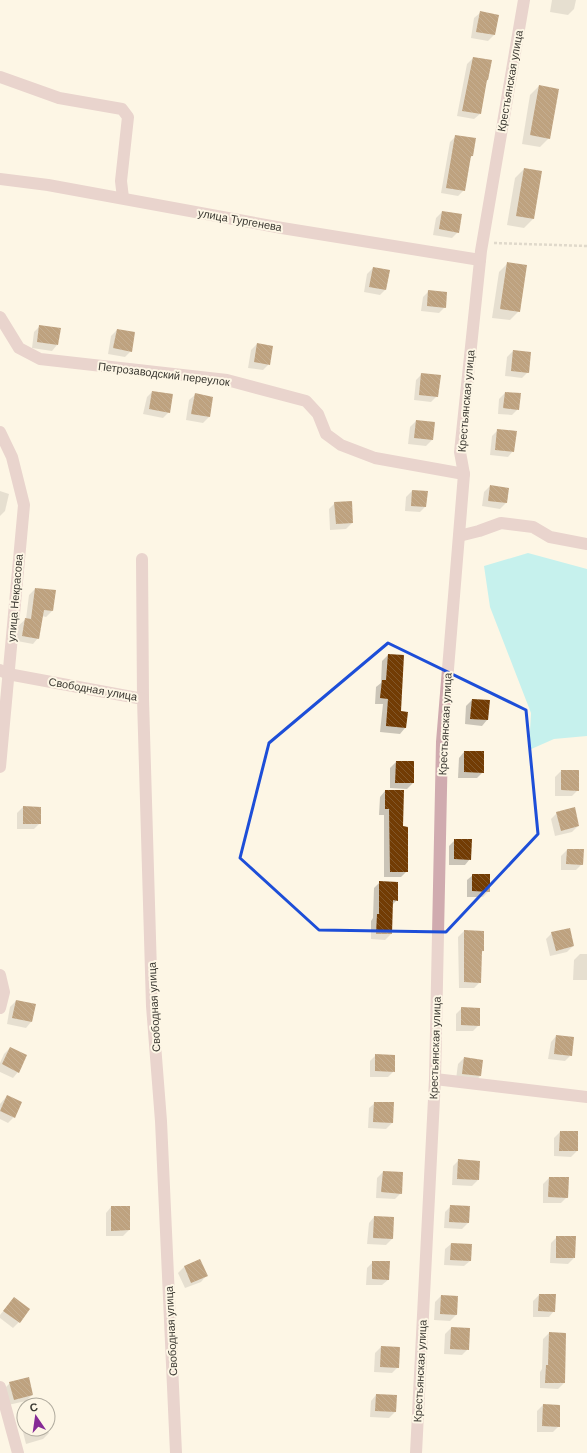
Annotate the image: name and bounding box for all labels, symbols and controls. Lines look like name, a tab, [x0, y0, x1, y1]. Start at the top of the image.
street label: Крестьянская улица	[495, 28, 525, 133]
street label: улица Тургенева	[197, 207, 284, 233]
street label: Крестьянская улица	[456, 348, 477, 453]
street label: Петрозаводский переулок	[97, 360, 231, 388]
street label: улица Некрасова	[5, 553, 25, 642]
street label: Крестьянская улица	[436, 671, 454, 776]
street label: Свободная улица	[48, 675, 139, 703]
street label: Свободная улица	[146, 961, 162, 1052]
street label: Крестьянская улица	[427, 996, 443, 1100]
street label: Свободная улица	[163, 1285, 179, 1376]
street label: Крестьянская улица	[411, 1318, 429, 1423]
north arrow	[16, 1397, 56, 1437]
text: С	[29, 1401, 39, 1414]

